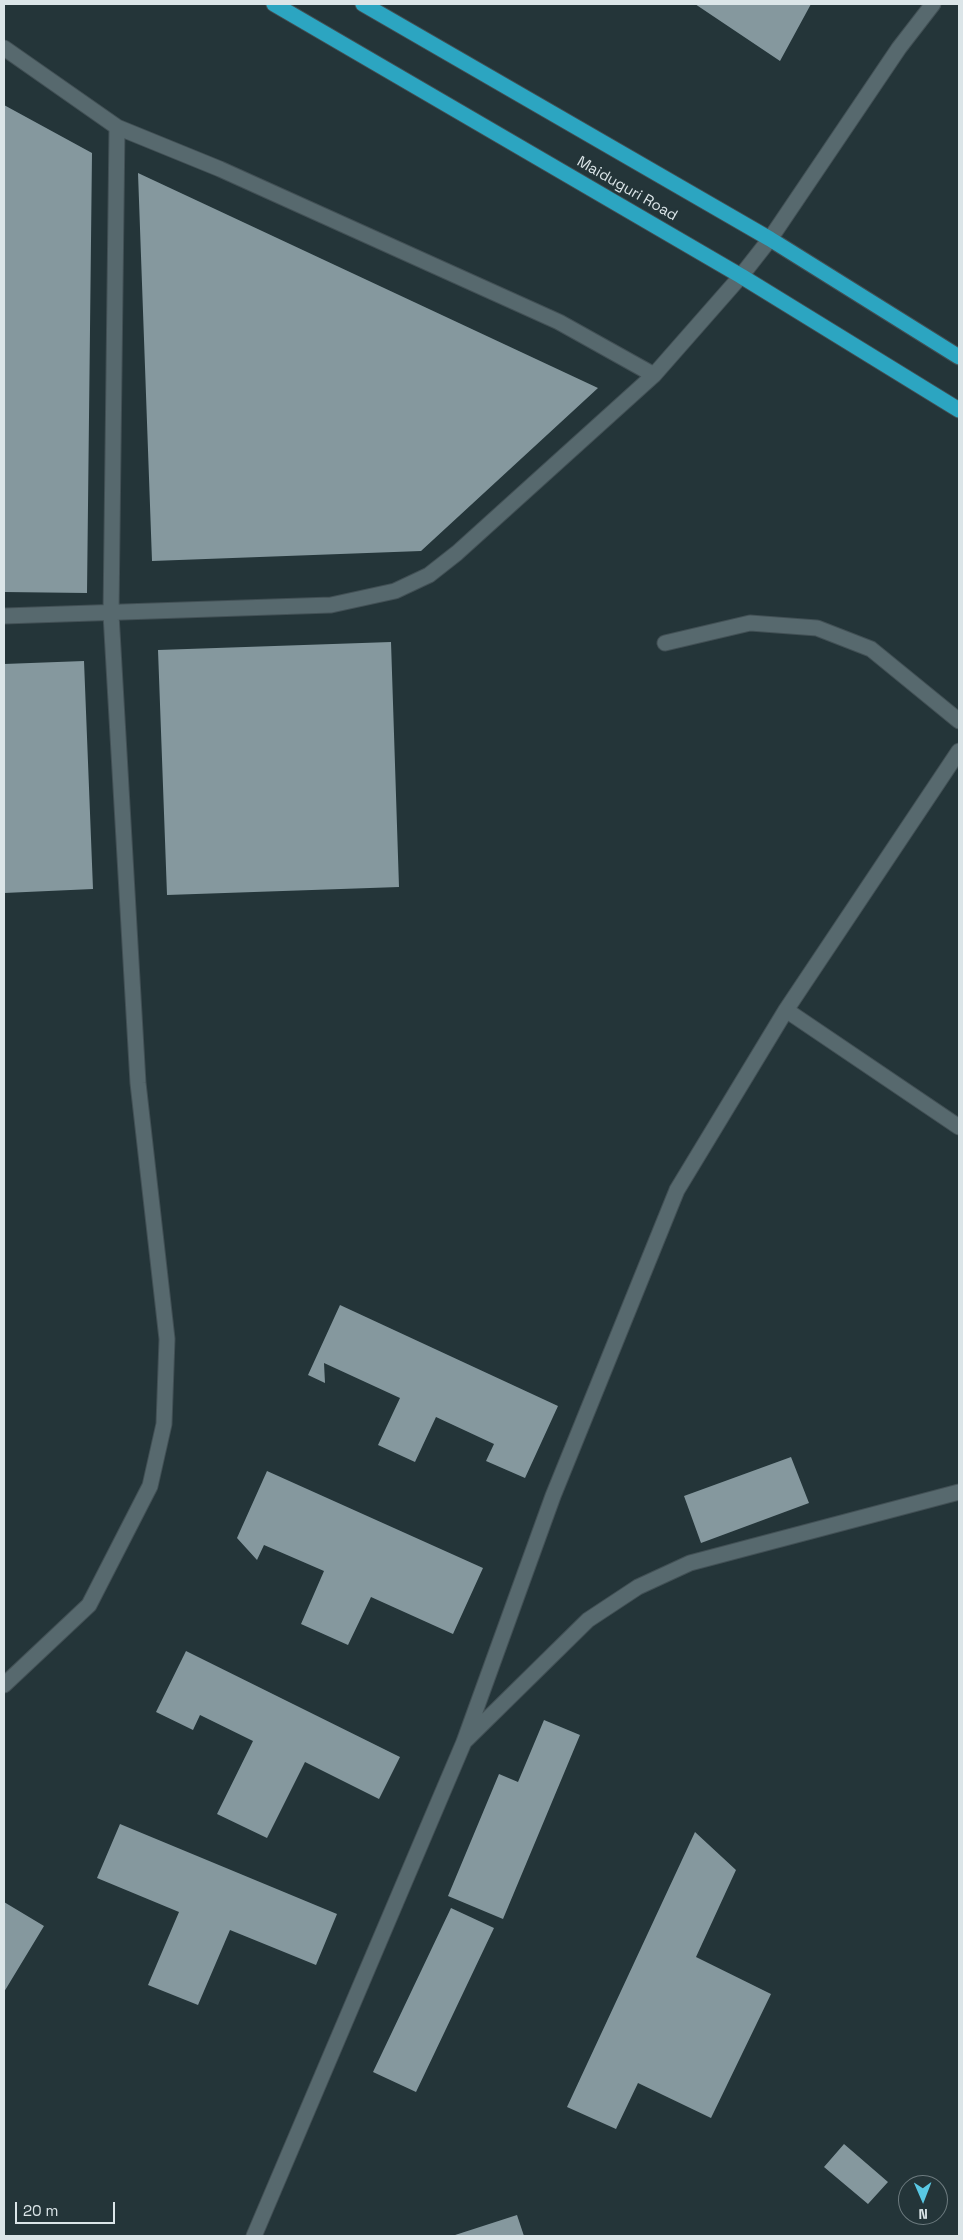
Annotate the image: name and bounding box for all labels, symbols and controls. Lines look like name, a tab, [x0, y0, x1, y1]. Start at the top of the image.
street label: Maiduguri Road	[574, 153, 680, 225]
north arrow	[898, 2175, 948, 2225]
scale bar	[18, 2192, 118, 2224]
text: 20 m	[23, 2201, 58, 2220]
text: N	[918, 2205, 928, 2223]

